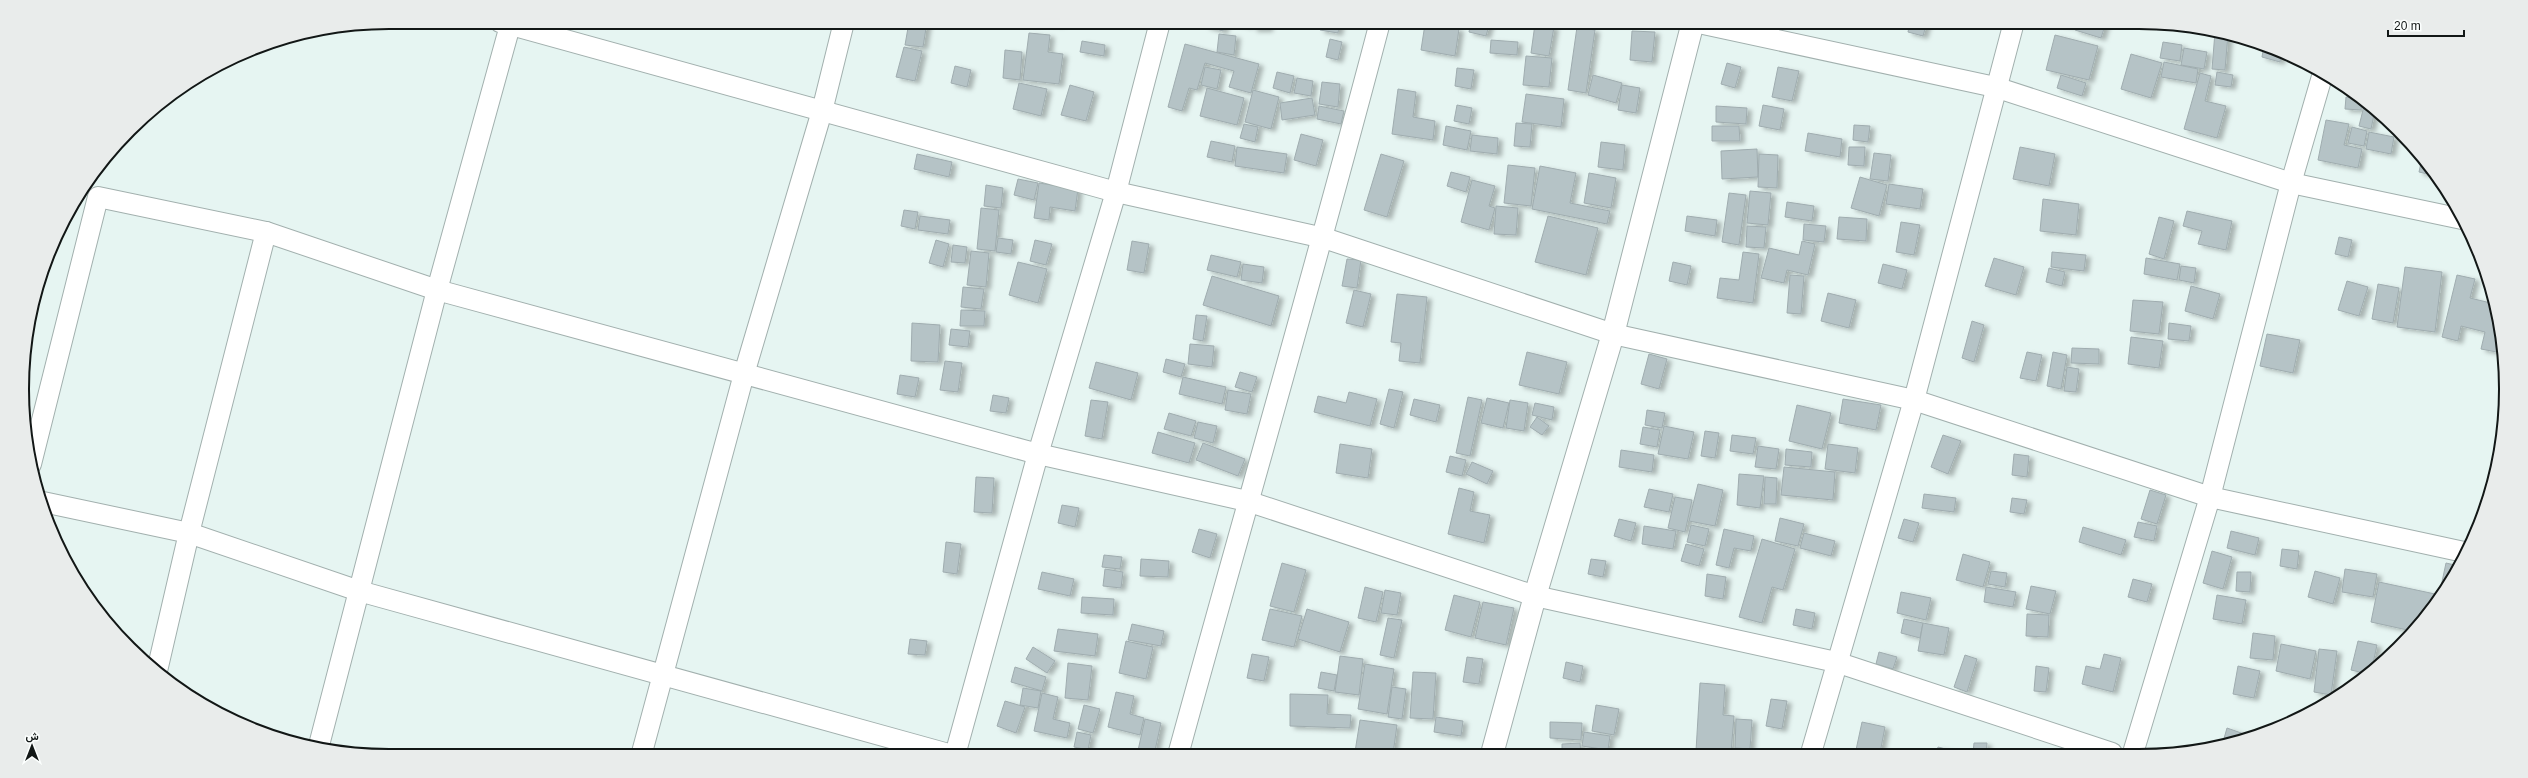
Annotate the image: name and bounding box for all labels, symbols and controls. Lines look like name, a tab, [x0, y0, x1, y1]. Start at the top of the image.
scale bar	[2388, 12, 2464, 38]
text: 20 m	[2394, 19, 2421, 33]
north arrow	[12, 726, 52, 766]
text: ش	[25, 730, 39, 743]

